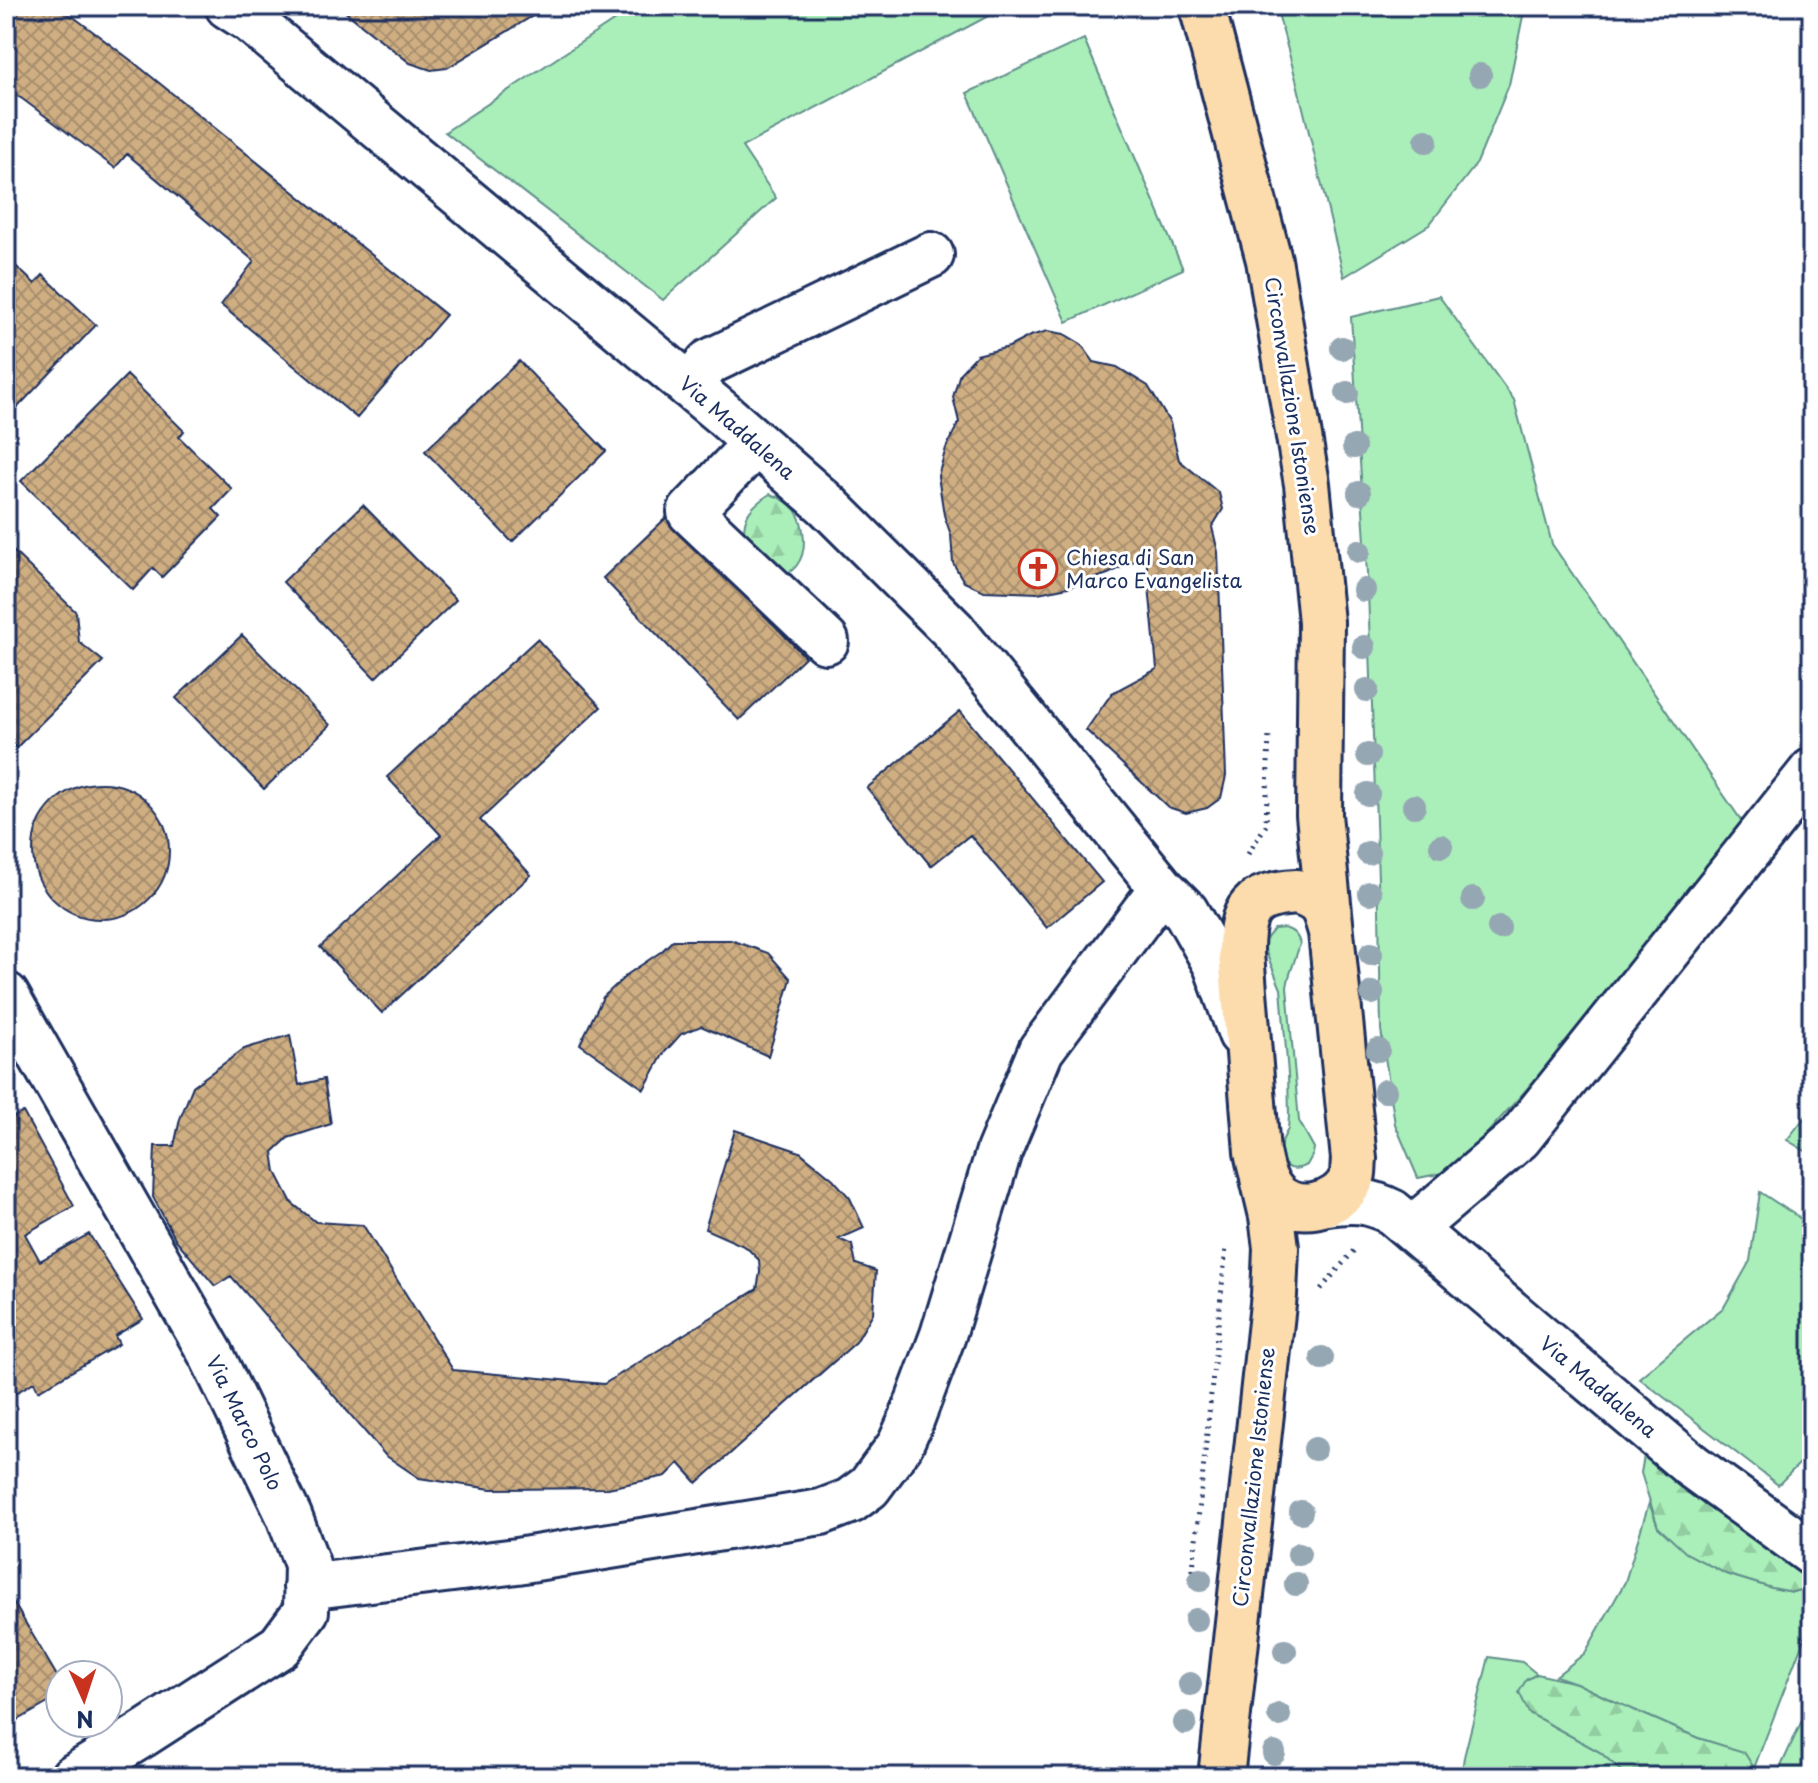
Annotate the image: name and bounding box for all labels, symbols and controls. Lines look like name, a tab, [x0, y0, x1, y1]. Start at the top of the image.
street label: Circonvallazione Istoniense	[1258, 275, 1328, 537]
street label: Via Maddalena	[673, 368, 803, 486]
place label: Chiesa di San Marco Evangelista	[1066, 542, 1242, 595]
church icon: Chiesa di San Marco Evangelista	[1017, 548, 1059, 590]
street label: Via Maddalena	[1533, 1328, 1664, 1445]
street label: Circonvallazione Istoniense	[1224, 1346, 1282, 1608]
street label: Via Marco Polo	[199, 1350, 291, 1495]
north arrow	[44, 1659, 124, 1739]
text: N	[76, 1704, 95, 1737]

